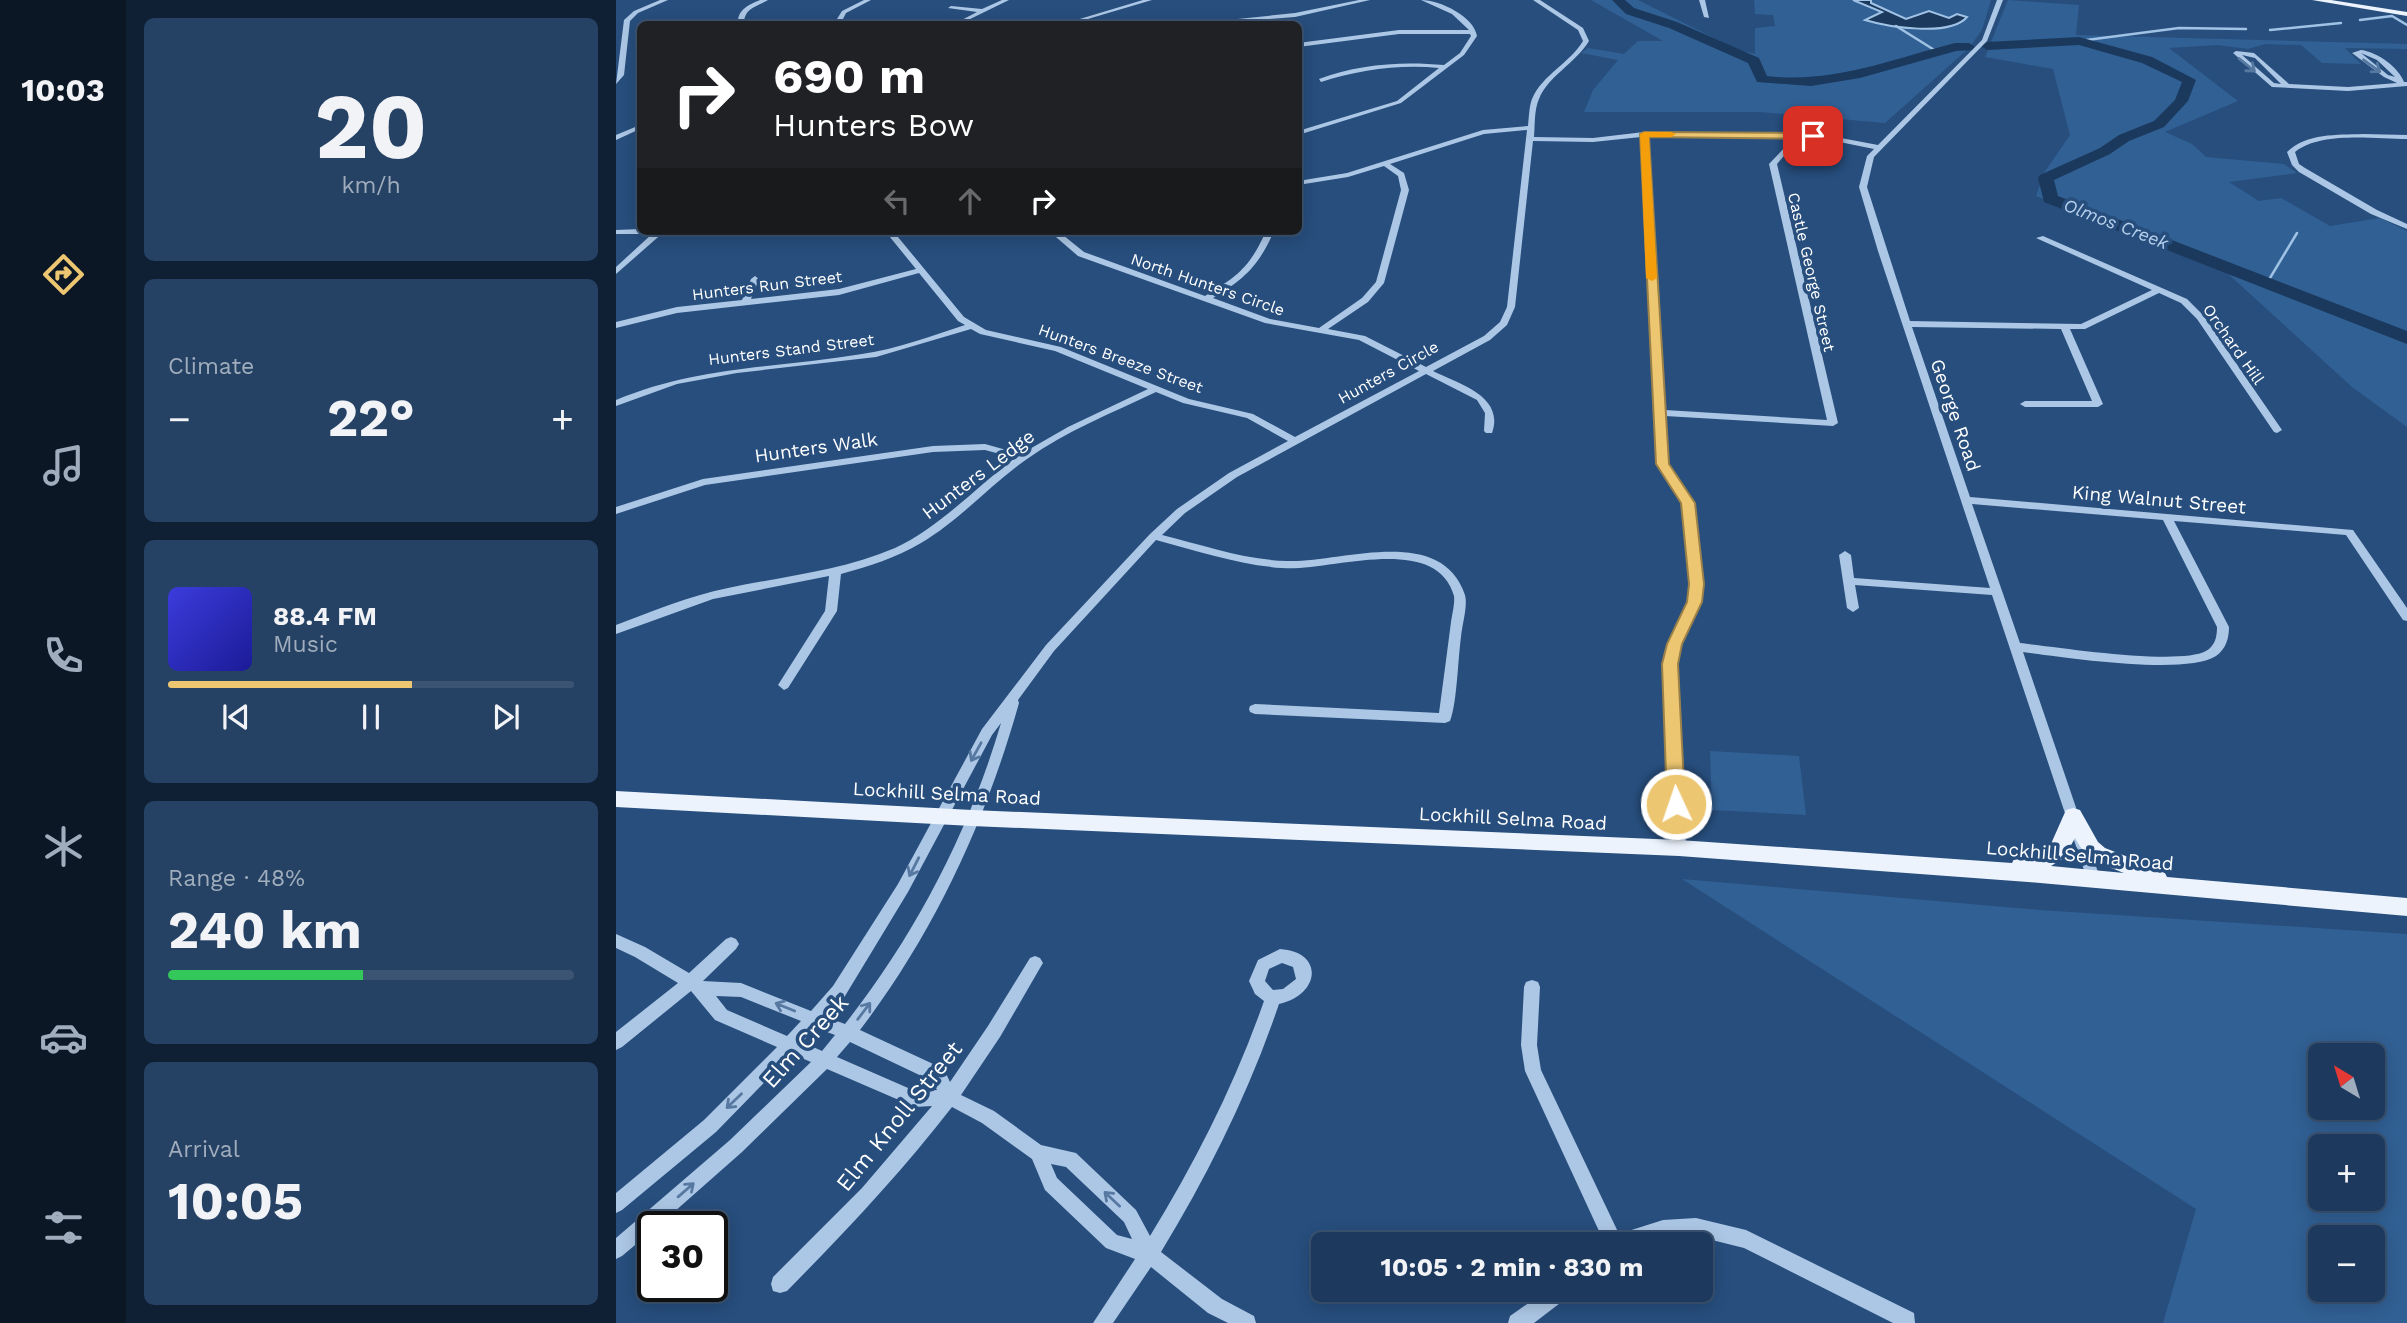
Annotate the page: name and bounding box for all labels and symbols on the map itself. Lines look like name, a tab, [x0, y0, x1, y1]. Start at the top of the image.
one-way arrow	[2238, 57, 2256, 73]
one-way arrow	[2362, 59, 2381, 73]
pin	[1783, 106, 1843, 166]
street label: Castle George Street	[1784, 191, 1839, 354]
water label: Olmos Creek	[2061, 194, 2173, 254]
street label: North Hunters Circle	[1129, 249, 1287, 320]
street label: Hunters Run Street	[691, 267, 844, 304]
street label: Orchard Hill	[2199, 300, 2268, 388]
street label: Hunters Breeze Street	[1036, 320, 1206, 397]
street label: Hunters Stand Street	[707, 330, 875, 369]
street label: Hunters Circle	[1335, 337, 1442, 408]
street label: George Road	[1926, 356, 1985, 474]
street label: Hunters Ledge	[917, 425, 1039, 524]
street label: Hunters Walk	[753, 427, 879, 468]
street label: King Walnut Street	[2071, 480, 2247, 519]
one-way arrow	[969, 741, 983, 761]
position arrow	[1639, 767, 1713, 841]
street label: Lockhill Selma Road	[852, 777, 1042, 810]
street label: Lockhill Selma Road	[1418, 802, 1608, 835]
street label: Lockhill Selma Road	[1985, 836, 2175, 875]
one-way arrow	[907, 856, 921, 877]
street label: Elm Creek	[757, 989, 854, 1093]
one-way arrow	[774, 999, 796, 1012]
one-way arrow	[856, 1003, 871, 1021]
street label: Elm Knoll Street	[831, 1036, 968, 1197]
north arrow	[2308, 1043, 2385, 1120]
one-way arrow	[726, 1093, 743, 1110]
one-way arrow	[677, 1182, 695, 1198]
one-way arrow	[1104, 1190, 1121, 1207]
speed limit sign: 30	[637, 1211, 728, 1302]

